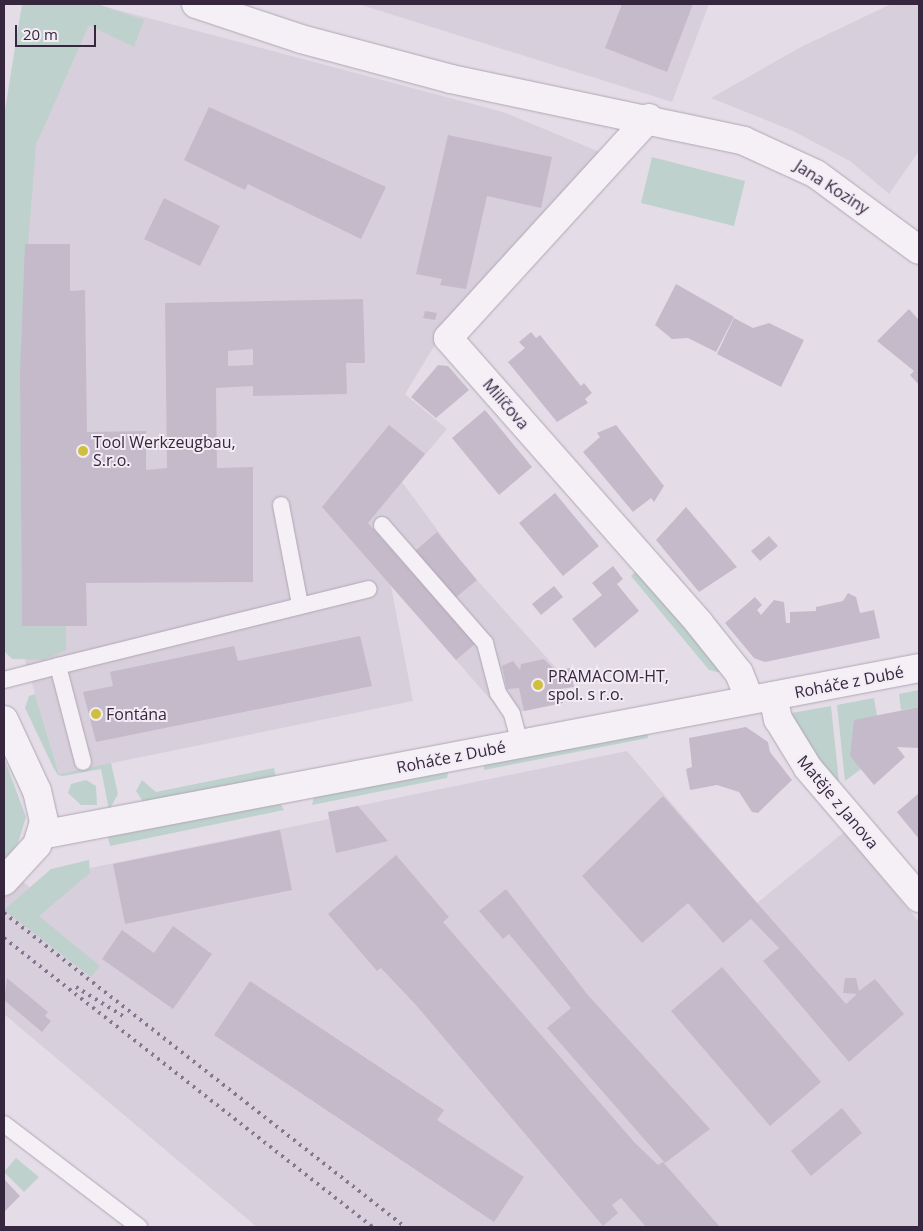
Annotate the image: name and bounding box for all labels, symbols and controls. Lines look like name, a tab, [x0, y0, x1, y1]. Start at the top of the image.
scale bar	[18, 15, 99, 47]
text: 20 m	[23, 24, 58, 44]
street label: Jana Koziny	[791, 156, 873, 218]
street label: Milíčova	[479, 375, 533, 433]
place label: Tool Werkzeugbau, S.r.o.	[93, 432, 236, 470]
marker: Tool Werkzeugbau, S.r.o.	[77, 445, 89, 457]
street label: Roháče z Dubé	[793, 662, 905, 702]
place label: PRAMACOM-HT, spol. s r.o.	[548, 666, 669, 704]
marker: PRAMACOM-HT, spol. s r.o.	[532, 679, 544, 691]
place label: Fontána	[106, 704, 167, 724]
marker: Fontána	[90, 708, 102, 720]
street label: Roháče z Dubé	[395, 737, 507, 777]
street label: Matěje z Janova	[793, 751, 883, 853]

